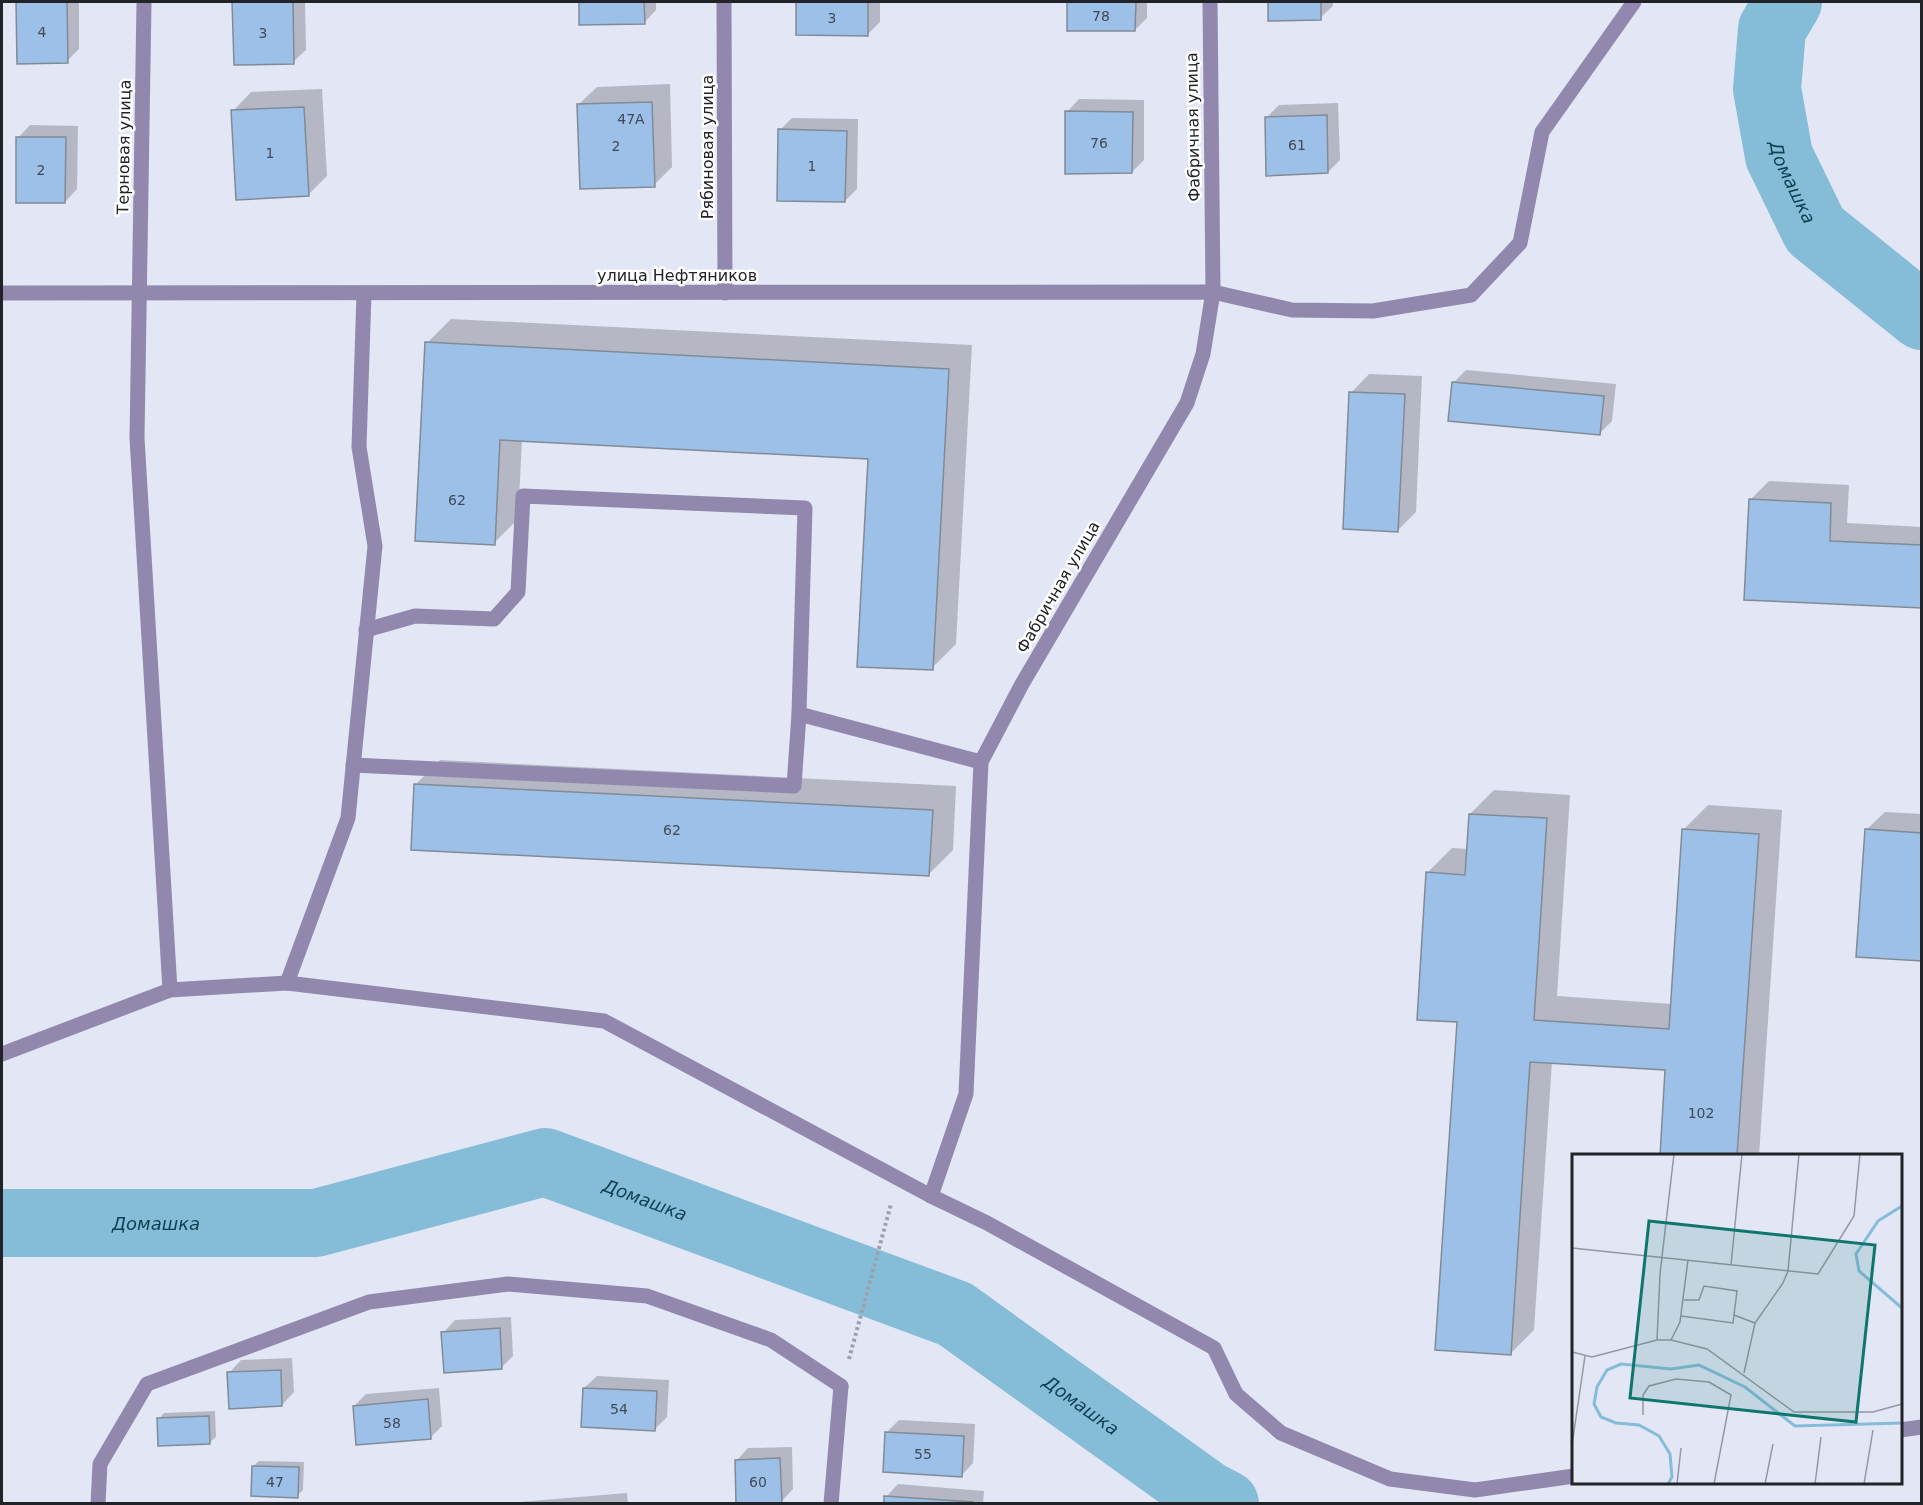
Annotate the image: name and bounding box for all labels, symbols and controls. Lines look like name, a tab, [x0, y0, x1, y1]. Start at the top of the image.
house number: 78	[1092, 8, 1110, 24]
house number: 3	[828, 10, 836, 26]
house number: 4	[38, 24, 47, 40]
house number: 3	[259, 25, 267, 41]
street label: Фабричная улица	[1182, 52, 1204, 202]
street label: Рябиновая улица	[698, 75, 717, 219]
street label: Терновая улица	[113, 79, 135, 216]
house number: 47А	[617, 111, 645, 127]
house number: 76	[1090, 135, 1108, 151]
house number: 61	[1288, 137, 1306, 153]
house number: 2	[612, 138, 620, 154]
water label: Домашка	[1766, 139, 1821, 227]
house number: 1	[266, 145, 274, 161]
house number: 1	[808, 158, 816, 174]
house number: 2	[37, 162, 45, 178]
street label: улица Нефтяников	[597, 266, 757, 285]
house number: 62	[448, 492, 466, 508]
street label: Фабричная улица	[1012, 518, 1104, 656]
house number: 62	[663, 822, 681, 838]
house number: 102	[1688, 1105, 1714, 1121]
inset map	[1572, 1154, 1902, 1484]
water label: Домашка	[599, 1174, 690, 1224]
water label: Домашка	[111, 1213, 200, 1234]
water label: Домашка	[1039, 1370, 1123, 1439]
house number: 54	[610, 1401, 628, 1417]
house number: 58	[383, 1415, 401, 1431]
house number: 55	[914, 1446, 932, 1462]
house number: 47	[266, 1474, 284, 1490]
house number: 60	[749, 1474, 767, 1490]

